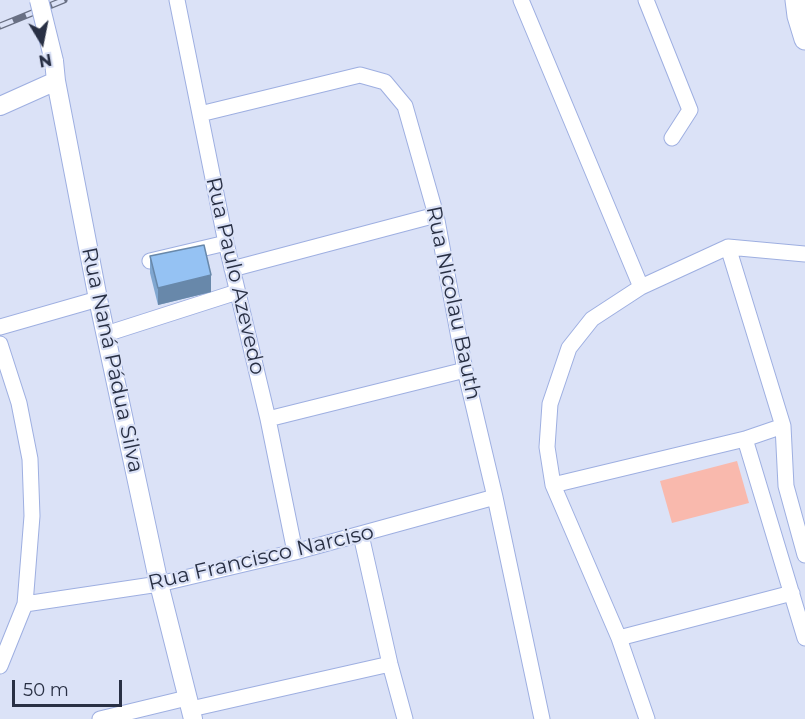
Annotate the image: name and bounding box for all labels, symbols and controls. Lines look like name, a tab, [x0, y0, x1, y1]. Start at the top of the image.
north arrow	[12, 12, 72, 72]
text: N	[37, 50, 53, 71]
street label: Rua Paulo Azevedo	[200, 175, 270, 377]
street label: Rua Nicolau Bauth	[420, 204, 486, 402]
street label: Rua Naná Pádua Silva	[76, 245, 148, 475]
street label: Rua Francisco Narciso	[146, 520, 376, 596]
scale bar	[15, 668, 124, 706]
text: 50 m	[23, 679, 69, 701]

